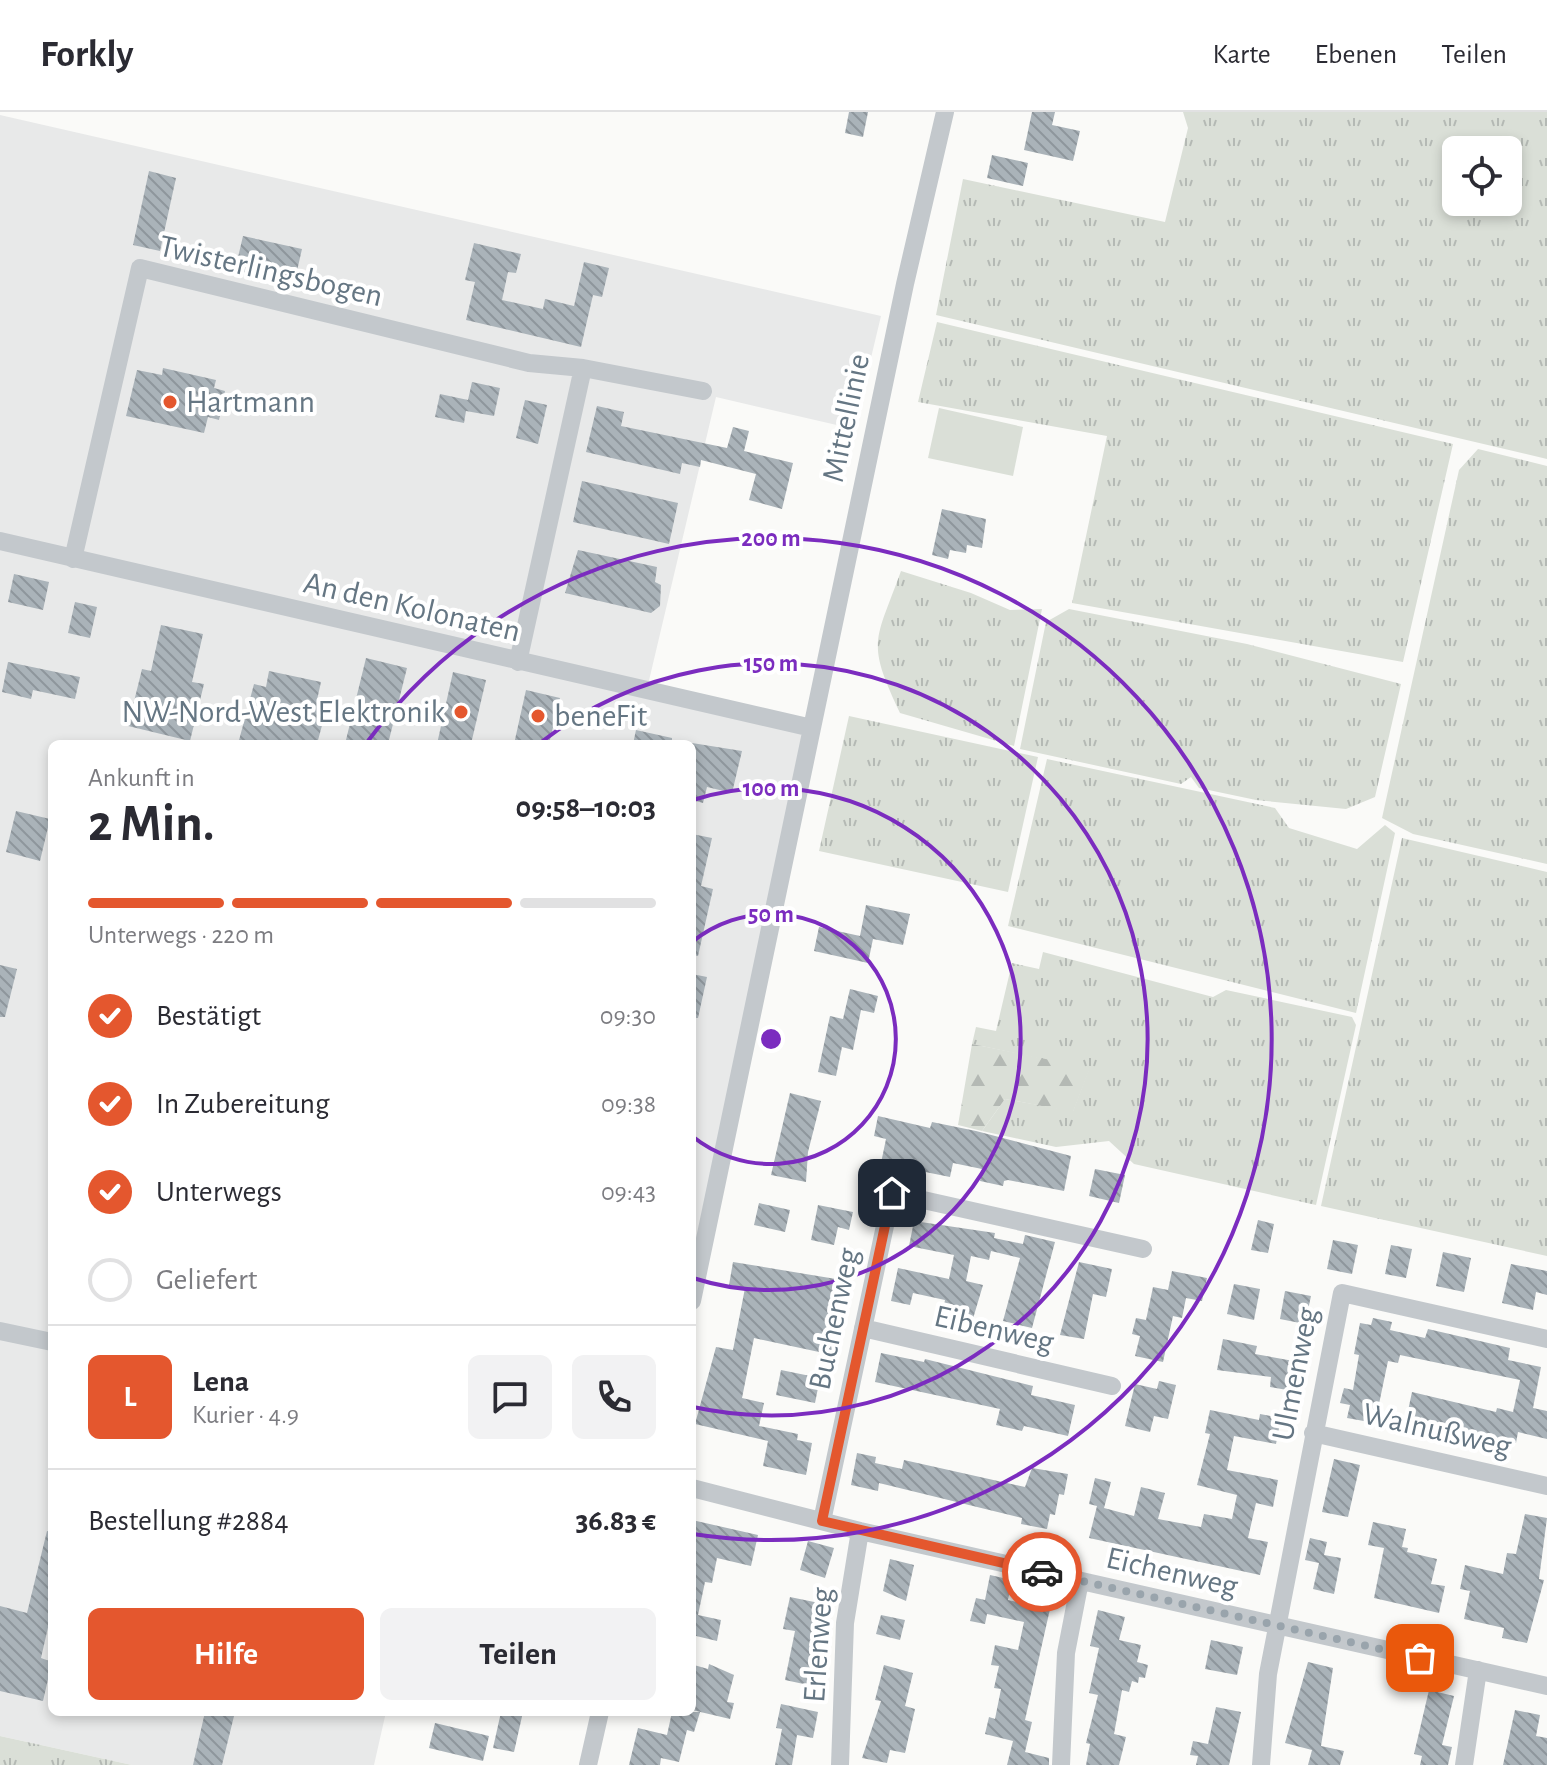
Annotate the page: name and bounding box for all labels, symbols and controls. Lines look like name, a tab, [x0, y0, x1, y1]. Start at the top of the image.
text: Forkly	[40, 36, 134, 74]
text: Karte	[1212, 41, 1271, 69]
text: Ebenen	[1315, 41, 1397, 69]
text: Teilen	[1441, 41, 1507, 69]
map controls	[1442, 136, 1522, 216]
button: locate	[1442, 136, 1522, 216]
street label: Twisterlingsbogen	[156, 230, 386, 312]
street label: Mittellinie	[817, 351, 875, 485]
place label: Hartmann	[186, 386, 315, 418]
marker: Hartmann	[161, 393, 179, 411]
text: 200 m	[741, 527, 801, 551]
street label: An den Kolonaten	[301, 567, 523, 647]
text: 150 m	[744, 652, 798, 676]
place label: NW-Nord-West Elektronik	[121, 696, 445, 728]
place label: beneFit	[554, 700, 647, 732]
marker: NW-Nord-West Elektronik	[452, 703, 470, 721]
marker: beneFit	[529, 707, 547, 725]
text: Ankunft in	[88, 765, 195, 791]
text: 100 m	[743, 777, 799, 801]
text: 09:58–10:03	[516, 793, 656, 823]
text: 2 Min.	[88, 798, 215, 850]
text: 50 m	[748, 903, 794, 927]
text: Unterwegs · 220 m	[88, 922, 274, 948]
icon: check	[88, 994, 132, 1038]
text: Bestätigt	[156, 1001, 261, 1031]
text: 09:30	[600, 1003, 656, 1029]
centre of rings	[757, 1025, 785, 1053]
icon: check	[88, 1082, 132, 1126]
text: In Zubereitung	[156, 1089, 330, 1119]
text: 09:38	[601, 1091, 656, 1117]
pin	[858, 1159, 926, 1227]
icon: check	[88, 1170, 132, 1214]
icon: home	[870, 1171, 914, 1215]
text: Unterwegs	[156, 1177, 282, 1207]
text: 09:43	[601, 1179, 656, 1205]
street label: Buchenweg	[803, 1245, 865, 1393]
text: Geliefert	[156, 1265, 257, 1295]
street label: Eibenweg	[931, 1300, 1057, 1358]
street label: Ulmenweg	[1266, 1304, 1324, 1443]
button: chat	[468, 1355, 552, 1439]
button: phone	[572, 1355, 656, 1439]
text: Lena	[192, 1367, 249, 1397]
text: L	[124, 1382, 137, 1412]
street label: Walnußweg	[1360, 1397, 1515, 1463]
text: Kurier · 4.9	[192, 1402, 299, 1428]
text: Bestellung #2884	[88, 1506, 289, 1536]
text: 36.83 €	[575, 1506, 656, 1536]
courier	[1002, 1532, 1082, 1612]
street label: Eichenweg	[1103, 1541, 1241, 1603]
icon: car	[1020, 1550, 1064, 1594]
street label: Erlenweg	[798, 1586, 838, 1704]
button: Hilfe	[88, 1608, 364, 1700]
button: Teilen	[380, 1608, 656, 1700]
pin	[1386, 1624, 1454, 1692]
icon: bag	[1398, 1636, 1442, 1680]

